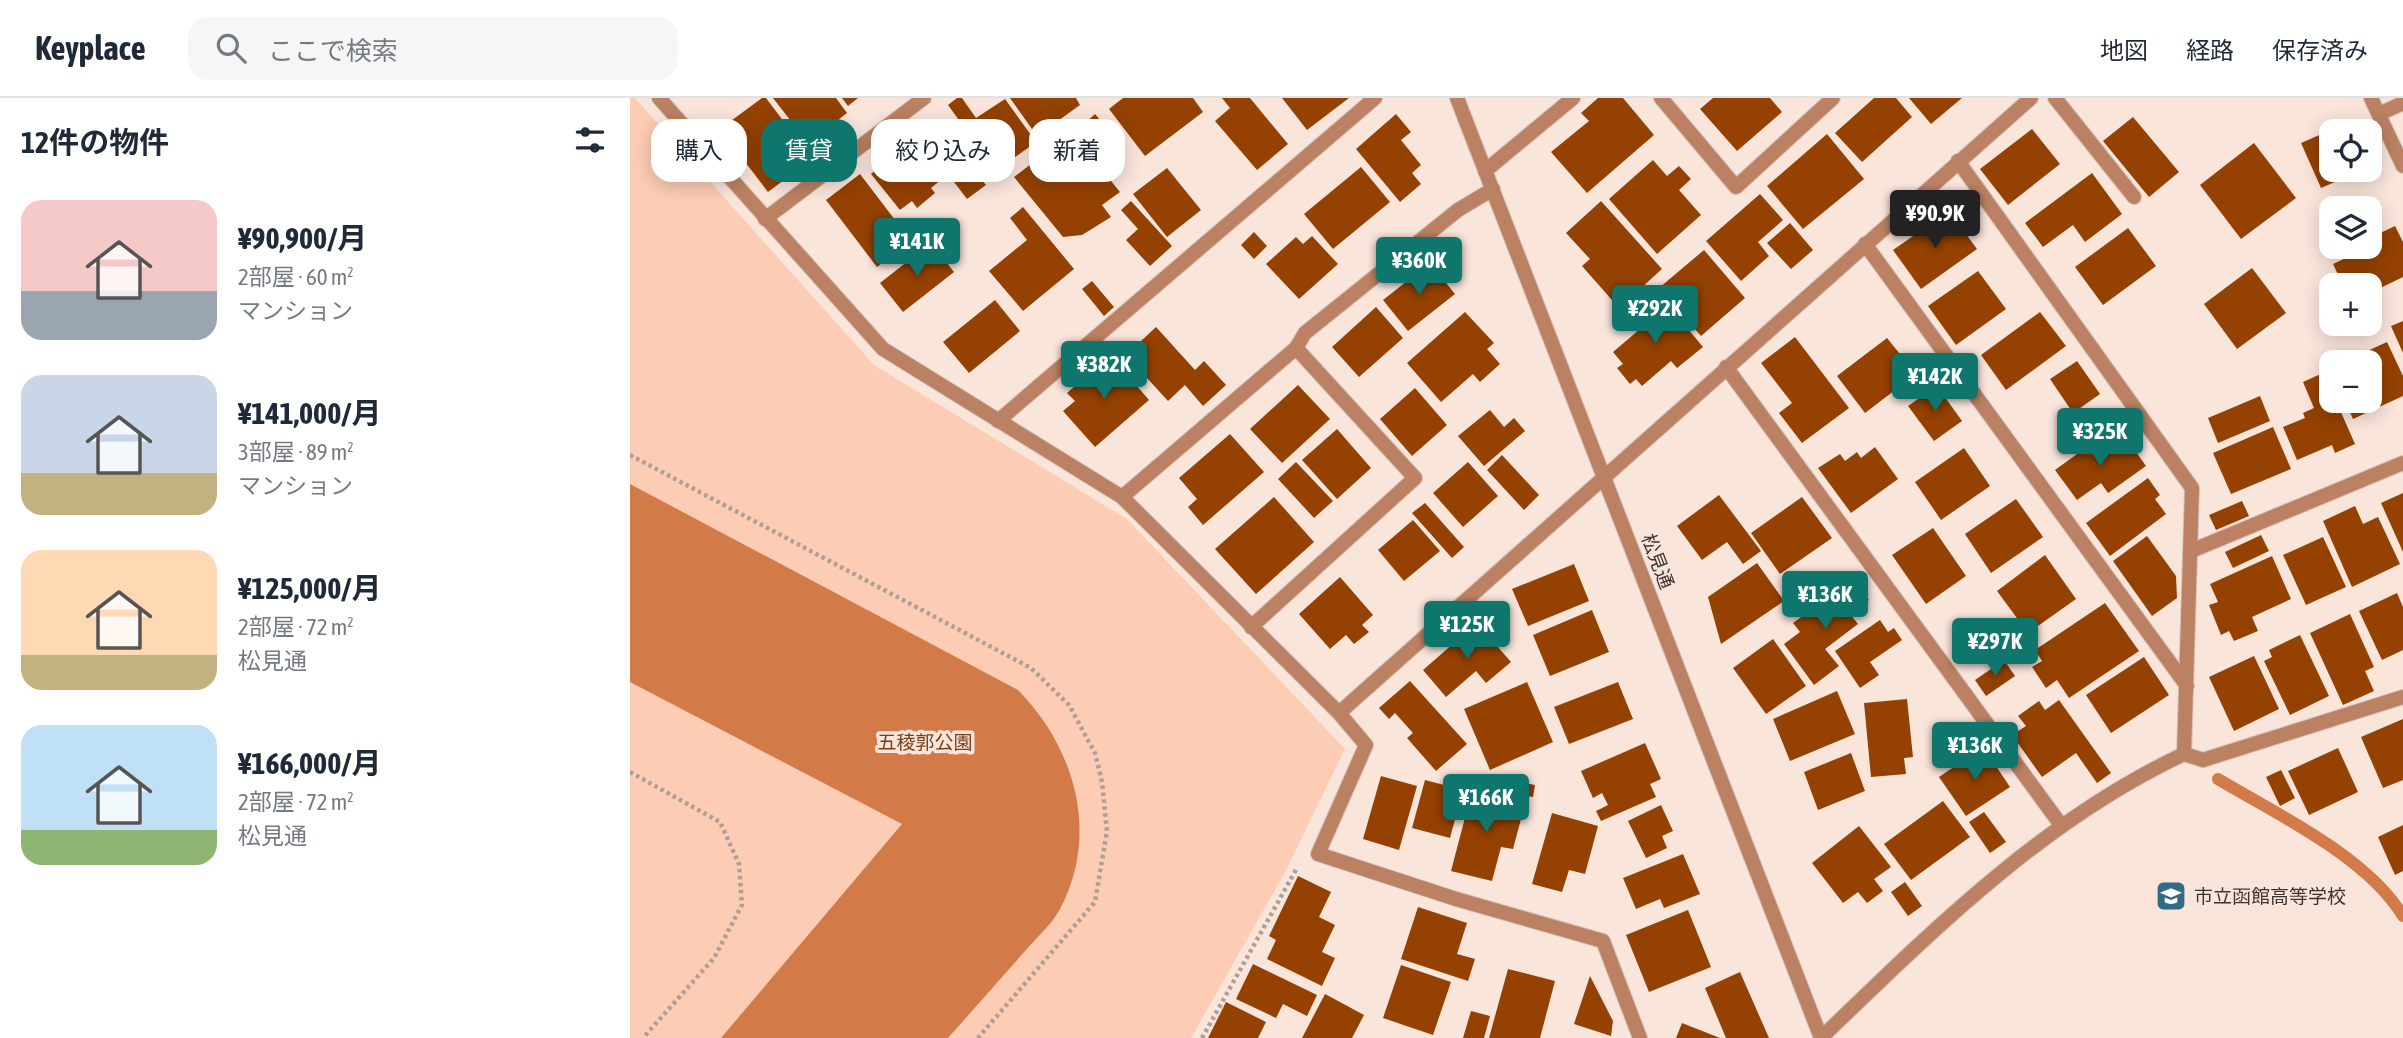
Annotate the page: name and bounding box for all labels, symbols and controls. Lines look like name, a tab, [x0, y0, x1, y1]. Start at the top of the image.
search box	[188, 17, 678, 80]
text: Keyplace	[35, 29, 146, 67]
icon: search	[212, 29, 250, 67]
text: ここで検索	[268, 36, 398, 66]
text: 地図	[2100, 37, 2148, 64]
text: 経路	[2186, 37, 2234, 64]
text: 保存済み	[2272, 37, 2368, 64]
chip: 購入	[651, 119, 747, 182]
chip: 賃貸	[761, 119, 857, 182]
chip: 絞り込み	[871, 119, 1015, 182]
chip: 新着	[1029, 119, 1125, 182]
map controls	[2319, 119, 2382, 413]
button: locate	[2319, 119, 2382, 182]
icon: filters	[571, 121, 609, 159]
text: 12件の物件	[21, 125, 169, 159]
pin: ¥90.9K	[1878, 190, 1992, 250]
button: layers	[2319, 196, 2382, 259]
text: ¥90.9K	[1906, 200, 1964, 226]
pin: ¥141K	[868, 218, 966, 278]
text: ¥90,900/月	[238, 221, 367, 255]
icon: home	[77, 228, 161, 312]
text: ¥141K	[890, 228, 944, 254]
pin: ¥360K	[1370, 238, 1468, 297]
text: ¥360K	[1392, 247, 1446, 273]
text: 2部屋 · 60 m²	[238, 264, 354, 290]
button: +	[2319, 273, 2382, 336]
pin: ¥292K	[1606, 286, 1704, 345]
text: ¥292K	[1628, 295, 1682, 321]
text: マンション	[238, 298, 353, 324]
pin: ¥382K	[1055, 342, 1153, 401]
button: −	[2319, 350, 2382, 413]
text: ¥382K	[1077, 351, 1131, 377]
pin: ¥142K	[1886, 354, 1984, 413]
text: ¥142K	[1908, 363, 1962, 389]
text: ¥141,000/月	[238, 396, 381, 430]
icon: home	[77, 403, 161, 487]
pin: ¥325K	[2051, 408, 2149, 468]
text: ¥325K	[2073, 418, 2127, 444]
text: 3部屋 · 89 m²	[238, 439, 354, 465]
text: マンション	[238, 473, 353, 499]
street label: 松見通	[1638, 530, 1678, 592]
text: ¥125,000/月	[238, 571, 381, 605]
pin: ¥136K	[1776, 572, 1874, 631]
icon: home	[77, 578, 161, 662]
text: ¥136K	[1798, 581, 1852, 607]
pin: ¥125K	[1418, 602, 1516, 661]
text: ¥125K	[1440, 611, 1494, 637]
text: 2部屋 · 72 m²	[238, 614, 354, 640]
pin: ¥297K	[1946, 618, 2044, 678]
text: ¥297K	[1968, 628, 2022, 654]
text: 松見通	[238, 648, 307, 674]
pin: ¥136K	[1926, 722, 2024, 782]
park label: 五稜郭公園	[877, 731, 973, 753]
text: ¥136K	[1948, 732, 2002, 758]
text: ¥166,000/月	[238, 746, 381, 780]
icon: home	[77, 753, 161, 837]
pin: ¥166K	[1437, 774, 1535, 834]
text: ¥166K	[1459, 784, 1513, 810]
text: 2部屋 · 72 m²	[238, 789, 354, 815]
text: 松見通	[238, 823, 307, 849]
school or university icon: 市立函館高等学校	[2154, 879, 2188, 913]
place label: 市立函館高等学校	[2194, 885, 2346, 907]

